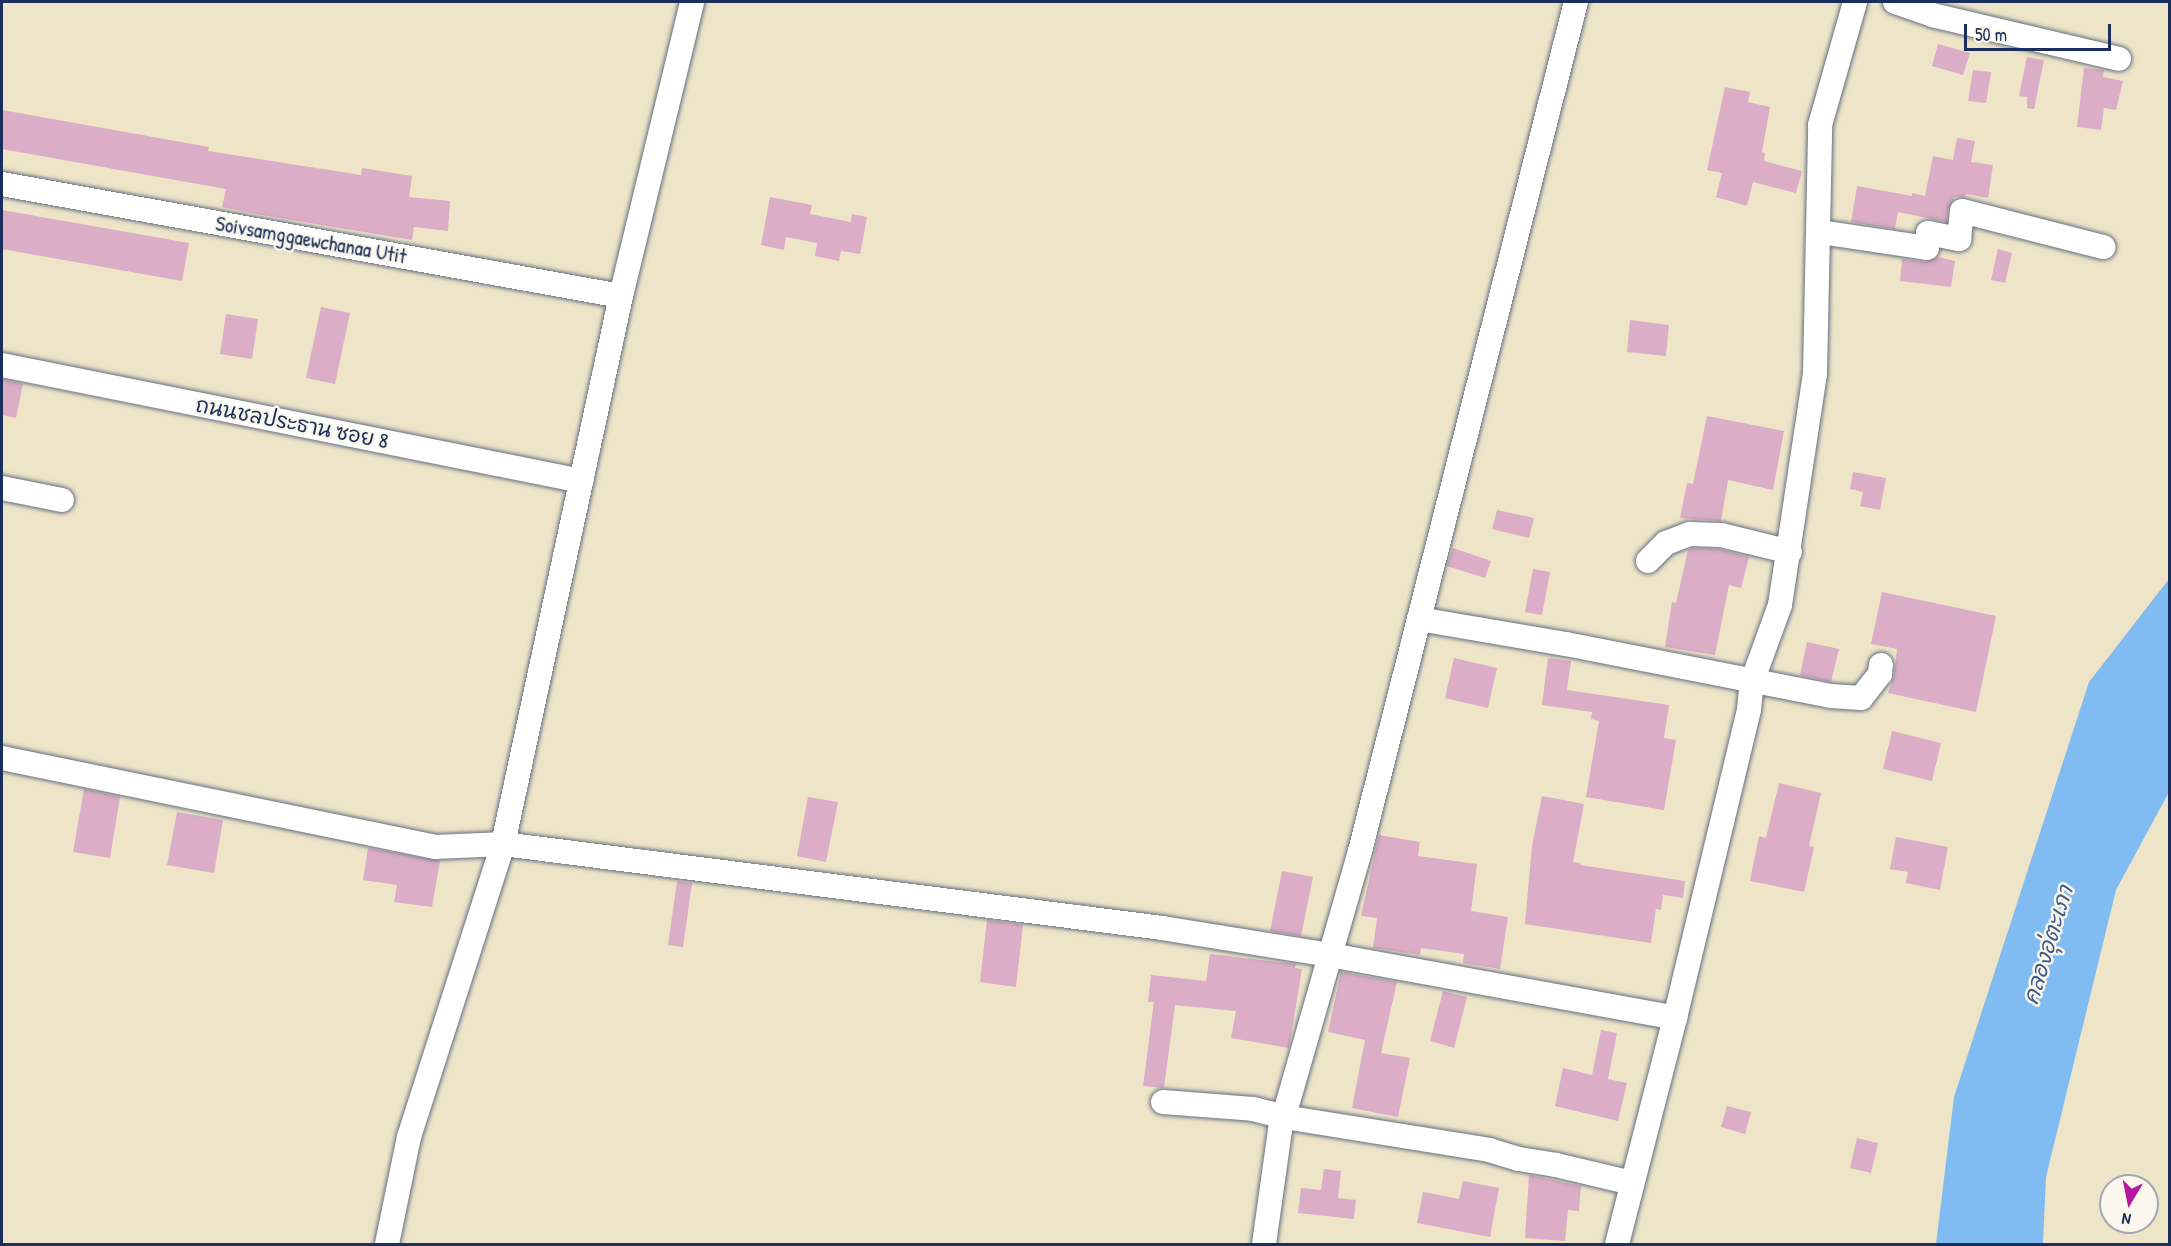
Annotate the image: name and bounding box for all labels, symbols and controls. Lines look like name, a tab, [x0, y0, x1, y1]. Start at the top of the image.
scale bar	[1967, 12, 2114, 50]
text: 50 m	[1975, 22, 2007, 47]
street label: Soivsamggaewchanaa Utit	[214, 211, 408, 269]
street label: ถนนชลประธาน ซอย 8	[194, 392, 390, 454]
water label: คลองอุ่ตะเภา	[2017, 882, 2079, 1008]
north arrow	[2099, 1174, 2159, 1234]
text: N	[2120, 1208, 2132, 1231]

